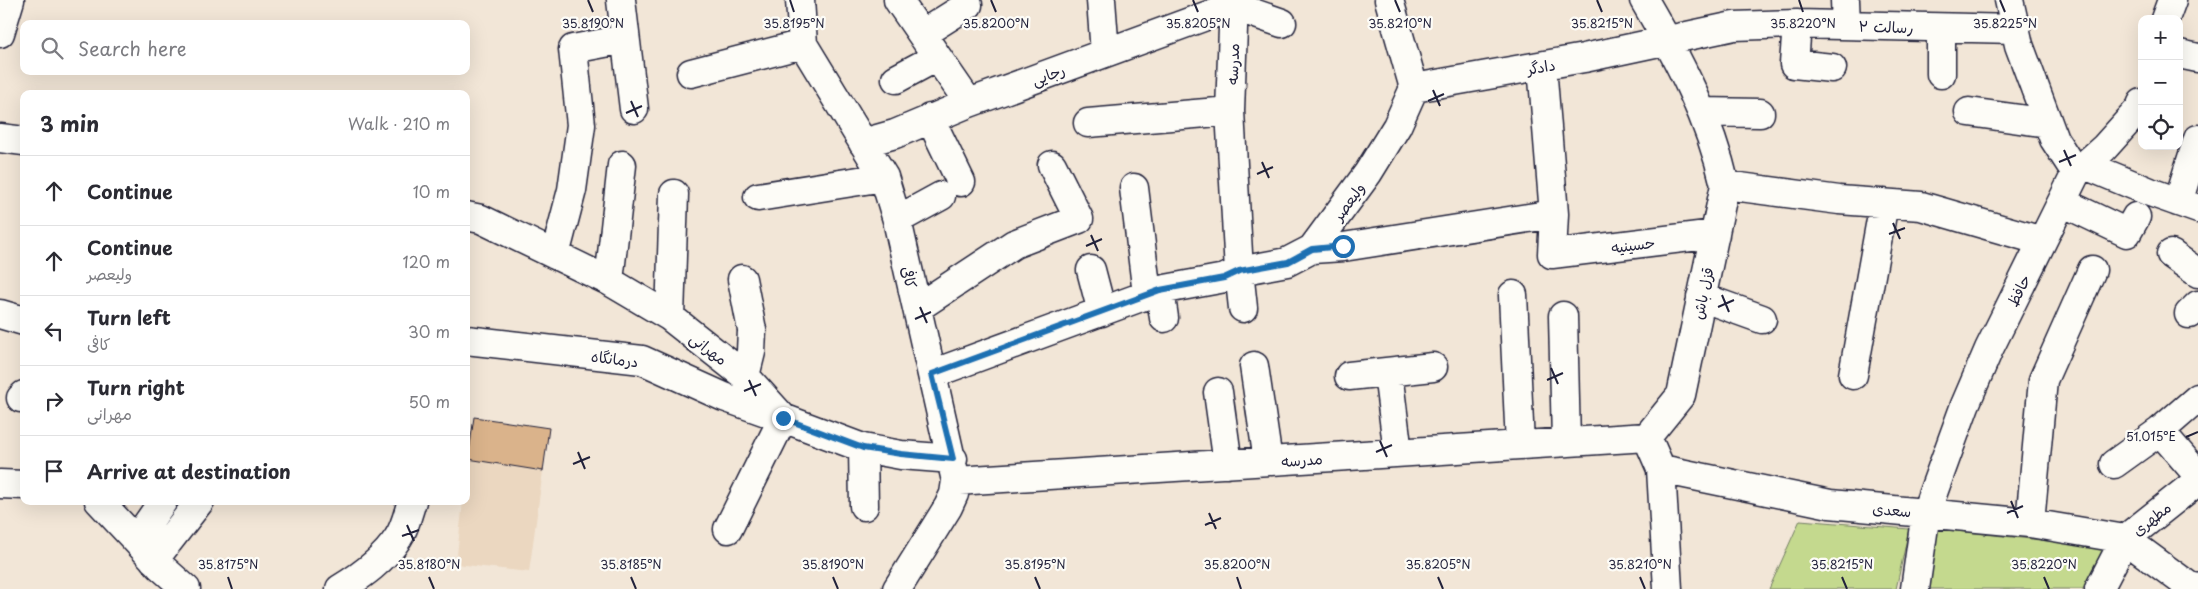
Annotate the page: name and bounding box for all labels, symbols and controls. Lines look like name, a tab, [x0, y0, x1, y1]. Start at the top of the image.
text: 35.8190°N	[562, 14, 624, 32]
text: 35.8195°N	[763, 14, 825, 32]
text: 35.8200°N	[962, 14, 1030, 32]
text: 35.8205°N	[1165, 14, 1231, 32]
text: 35.8210°N	[1368, 14, 1432, 32]
text: 35.8215°N	[1571, 14, 1633, 32]
text: 35.8220°N	[1770, 14, 1836, 32]
street label: رسالت ۲	[1858, 14, 1914, 38]
text: 35.8225°N	[1973, 14, 2037, 32]
map controls	[2138, 15, 2183, 150]
button: +	[2138, 15, 2183, 60]
search box	[20, 20, 470, 75]
icon: search	[38, 34, 66, 62]
text: Search here	[78, 34, 187, 62]
street label: مدرسه	[1220, 43, 1244, 85]
street label: دادگر	[1523, 52, 1557, 80]
street label: رجایی	[1028, 57, 1068, 91]
button: −	[2138, 60, 2183, 105]
button: locate	[2138, 105, 2183, 150]
text: 3 min	[40, 107, 99, 139]
text: Walk · 210 m	[348, 111, 450, 135]
icon: ahead	[40, 177, 68, 205]
text: Continue	[87, 177, 173, 205]
street label: ولیعصر	[1325, 177, 1370, 226]
text: 10 m	[413, 179, 450, 203]
street label: حسینیه	[1610, 230, 1656, 258]
text: Continue	[87, 233, 173, 261]
route start	[1332, 235, 1355, 258]
icon: ahead	[40, 247, 68, 275]
text: 120 m	[403, 249, 450, 273]
text: ولیعصر	[87, 261, 132, 285]
street label: کافی	[896, 264, 924, 290]
street label: قزل باش	[1685, 265, 1719, 321]
street label: حافظ	[2000, 270, 2036, 310]
text: Turn left	[87, 303, 171, 331]
icon: left	[40, 317, 68, 345]
text: 30 m	[408, 319, 450, 343]
street label: مهرانی	[685, 326, 733, 370]
text: کافی	[87, 331, 111, 355]
street label: درمانگاه	[590, 344, 640, 372]
text: Turn right	[87, 373, 185, 401]
icon: right	[40, 387, 68, 415]
text: 50 m	[409, 389, 450, 413]
text: مهرانی	[87, 401, 132, 425]
route end	[772, 407, 795, 430]
text: 51.015°E	[2126, 427, 2176, 445]
street label: مدرسه	[1281, 446, 1323, 472]
icon: arrive	[40, 457, 68, 485]
text: Arrive at destination	[87, 457, 291, 485]
street label: مطهری	[2127, 495, 2175, 541]
street label: سعدی	[1872, 496, 1912, 522]
text: 35.8175°N	[198, 555, 258, 573]
text: 35.8180°N	[398, 555, 460, 573]
text: 35.8185°N	[600, 555, 662, 573]
text: 35.8190°N	[802, 555, 864, 573]
text: 35.8195°N	[1004, 555, 1066, 573]
text: 35.8200°N	[1203, 555, 1271, 573]
text: 35.8205°N	[1405, 555, 1471, 573]
text: 35.8210°N	[1608, 555, 1672, 573]
text: 35.8215°N	[1811, 555, 1873, 573]
text: 35.8220°N	[2011, 555, 2077, 573]

